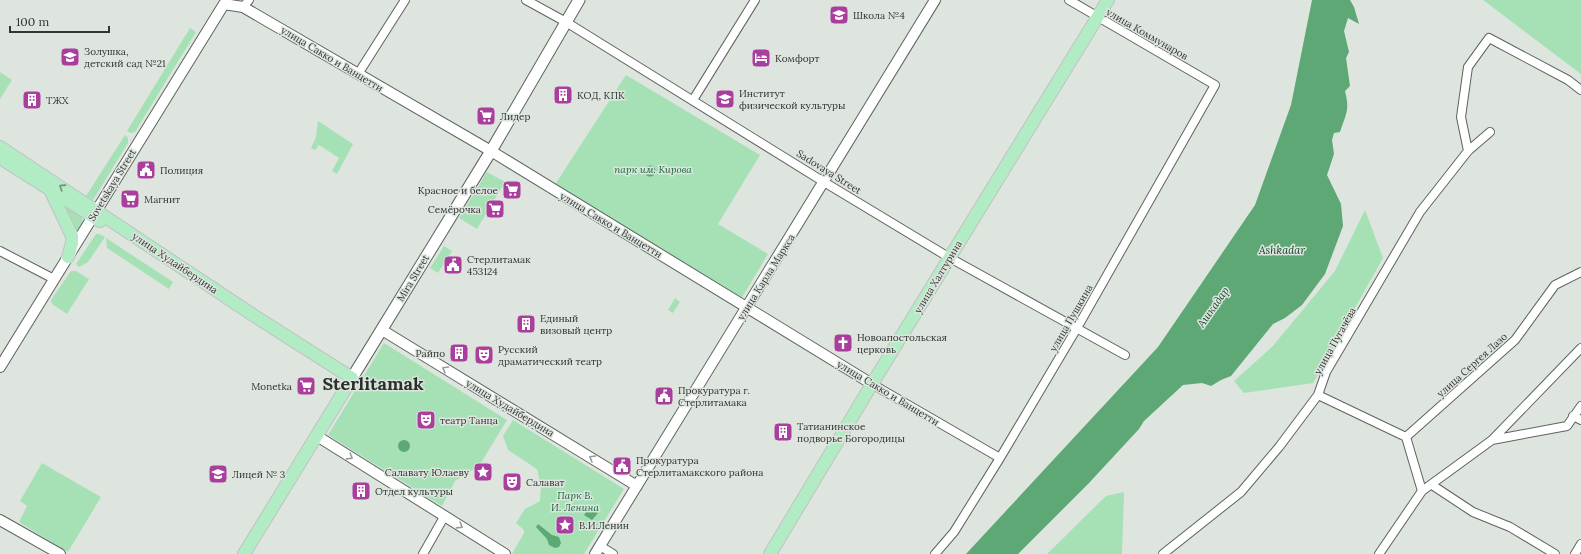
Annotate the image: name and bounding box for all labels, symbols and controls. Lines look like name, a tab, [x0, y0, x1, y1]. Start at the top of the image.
school or university icon: Школа №4	[828, 4, 850, 26]
street label: улица Коммунаров	[1104, 5, 1190, 63]
scale bar	[10, 8, 109, 34]
place label: Школа №4	[853, 9, 905, 22]
text: 100 m	[16, 14, 49, 29]
street label: улица Сакко и Ванцетти	[279, 23, 385, 95]
place label: Золушка, детский сад №21	[84, 45, 166, 70]
school or university icon: Золушка, детский сад №21	[59, 46, 81, 68]
hotel icon: Комфорт	[750, 47, 772, 69]
place label: Комфорт	[775, 52, 820, 65]
building icon: КОД, КПК	[552, 84, 574, 106]
place label: Институт физической культуры	[739, 87, 846, 112]
school or university icon: Институт физической культуры	[714, 88, 736, 110]
building icon: ТЖХ	[21, 89, 43, 111]
place label: КОД, КПК	[577, 89, 625, 102]
place label: ТЖХ	[46, 94, 69, 107]
supermarket icon: Лидер	[475, 105, 497, 127]
place label: Лидер	[500, 110, 531, 123]
street label: Sovetskaya Street	[85, 146, 139, 224]
street label: Sadovaya Street	[794, 147, 864, 197]
public building icon: Полиция	[135, 159, 157, 181]
park label: парк им. Кирова	[614, 163, 692, 176]
place label: Полиция	[160, 164, 203, 177]
supermarket icon: Красное и белое	[501, 179, 523, 201]
one-way arrow	[59, 184, 66, 192]
place label: Красное и белое	[418, 184, 499, 197]
supermarket icon: Магнит	[119, 188, 141, 210]
street label: улица Сакко и Ванцетти	[558, 189, 664, 261]
place label: Магнит	[144, 193, 180, 206]
supermarket icon: Семёрочка	[484, 198, 506, 220]
place label: Семёрочка	[428, 203, 481, 216]
street label: улица Худайбердина	[130, 229, 220, 297]
street label: улица Карла Маркса	[734, 232, 798, 322]
street label: улица Халтурина	[911, 238, 965, 316]
water label: Ashkadar	[1258, 243, 1306, 257]
street label: Mira Street	[394, 252, 432, 304]
place label: Стерлитамак 453124	[467, 253, 531, 278]
public building icon: Стерлитамак 453124	[442, 254, 464, 276]
street label: улица Пушкина	[1047, 282, 1095, 354]
water label: Ашкадар	[1193, 284, 1232, 331]
street label: улица Пугачёва	[1311, 305, 1359, 377]
place label: Единый визовый центр	[540, 312, 612, 337]
building icon: Единый визовый центр	[515, 313, 537, 335]
street label: улица Сергея Лазо	[1434, 330, 1510, 400]
place label: Новоапостольская церковь	[857, 331, 947, 356]
church icon: Новоапостольская церковь	[832, 332, 854, 354]
building icon: Райпо	[448, 342, 470, 364]
place label: Русский драматический театр	[498, 343, 602, 368]
theatre icon: Русский драматический театр	[473, 344, 495, 366]
place label: Райпо	[416, 347, 445, 360]
street label: улица Сакко и Ванцетти	[835, 357, 941, 429]
one-way arrow	[442, 366, 449, 374]
district label: Sterlitamak	[322, 372, 424, 395]
supermarket icon: Monetka	[295, 375, 317, 397]
street label: улица Худайбердина	[463, 376, 557, 440]
place label: Monetka	[251, 380, 292, 393]
place label: Прокуратура г. Стерлитамака	[678, 384, 750, 409]
public building icon: Прокуратура г. Стерлитамака	[653, 385, 675, 407]
theatre icon: театр Танца	[415, 409, 437, 431]
place label: театр Танца	[440, 414, 498, 427]
place label: Татианинское подворье Богородицы	[797, 420, 905, 445]
building icon: Татианинское подворье Богородицы	[772, 421, 794, 443]
one-way arrow	[346, 452, 353, 460]
place label: Прокуратура Стерлитамакского района	[636, 454, 763, 479]
public building icon: Прокуратура Стерлитамакского района	[611, 455, 633, 477]
one-way arrow	[589, 456, 596, 463]
place icon: Салавату Юлаеву	[472, 461, 494, 483]
school or university icon: Лицей № 3	[207, 463, 229, 485]
place label: Салавату Юлаеву	[385, 466, 470, 479]
place label: Лицей № 3	[232, 468, 286, 481]
theatre icon: Салават	[501, 471, 523, 493]
place label: Салават	[526, 476, 565, 489]
building icon: Отдел культуры	[350, 480, 372, 502]
place label: Отдел культуры	[375, 485, 453, 498]
park label: Парк В. И. Ленина	[551, 489, 599, 514]
place icon: В.И.Ленин	[554, 514, 576, 536]
place label: В.И.Ленин	[579, 519, 629, 532]
one-way arrow	[456, 522, 463, 529]

